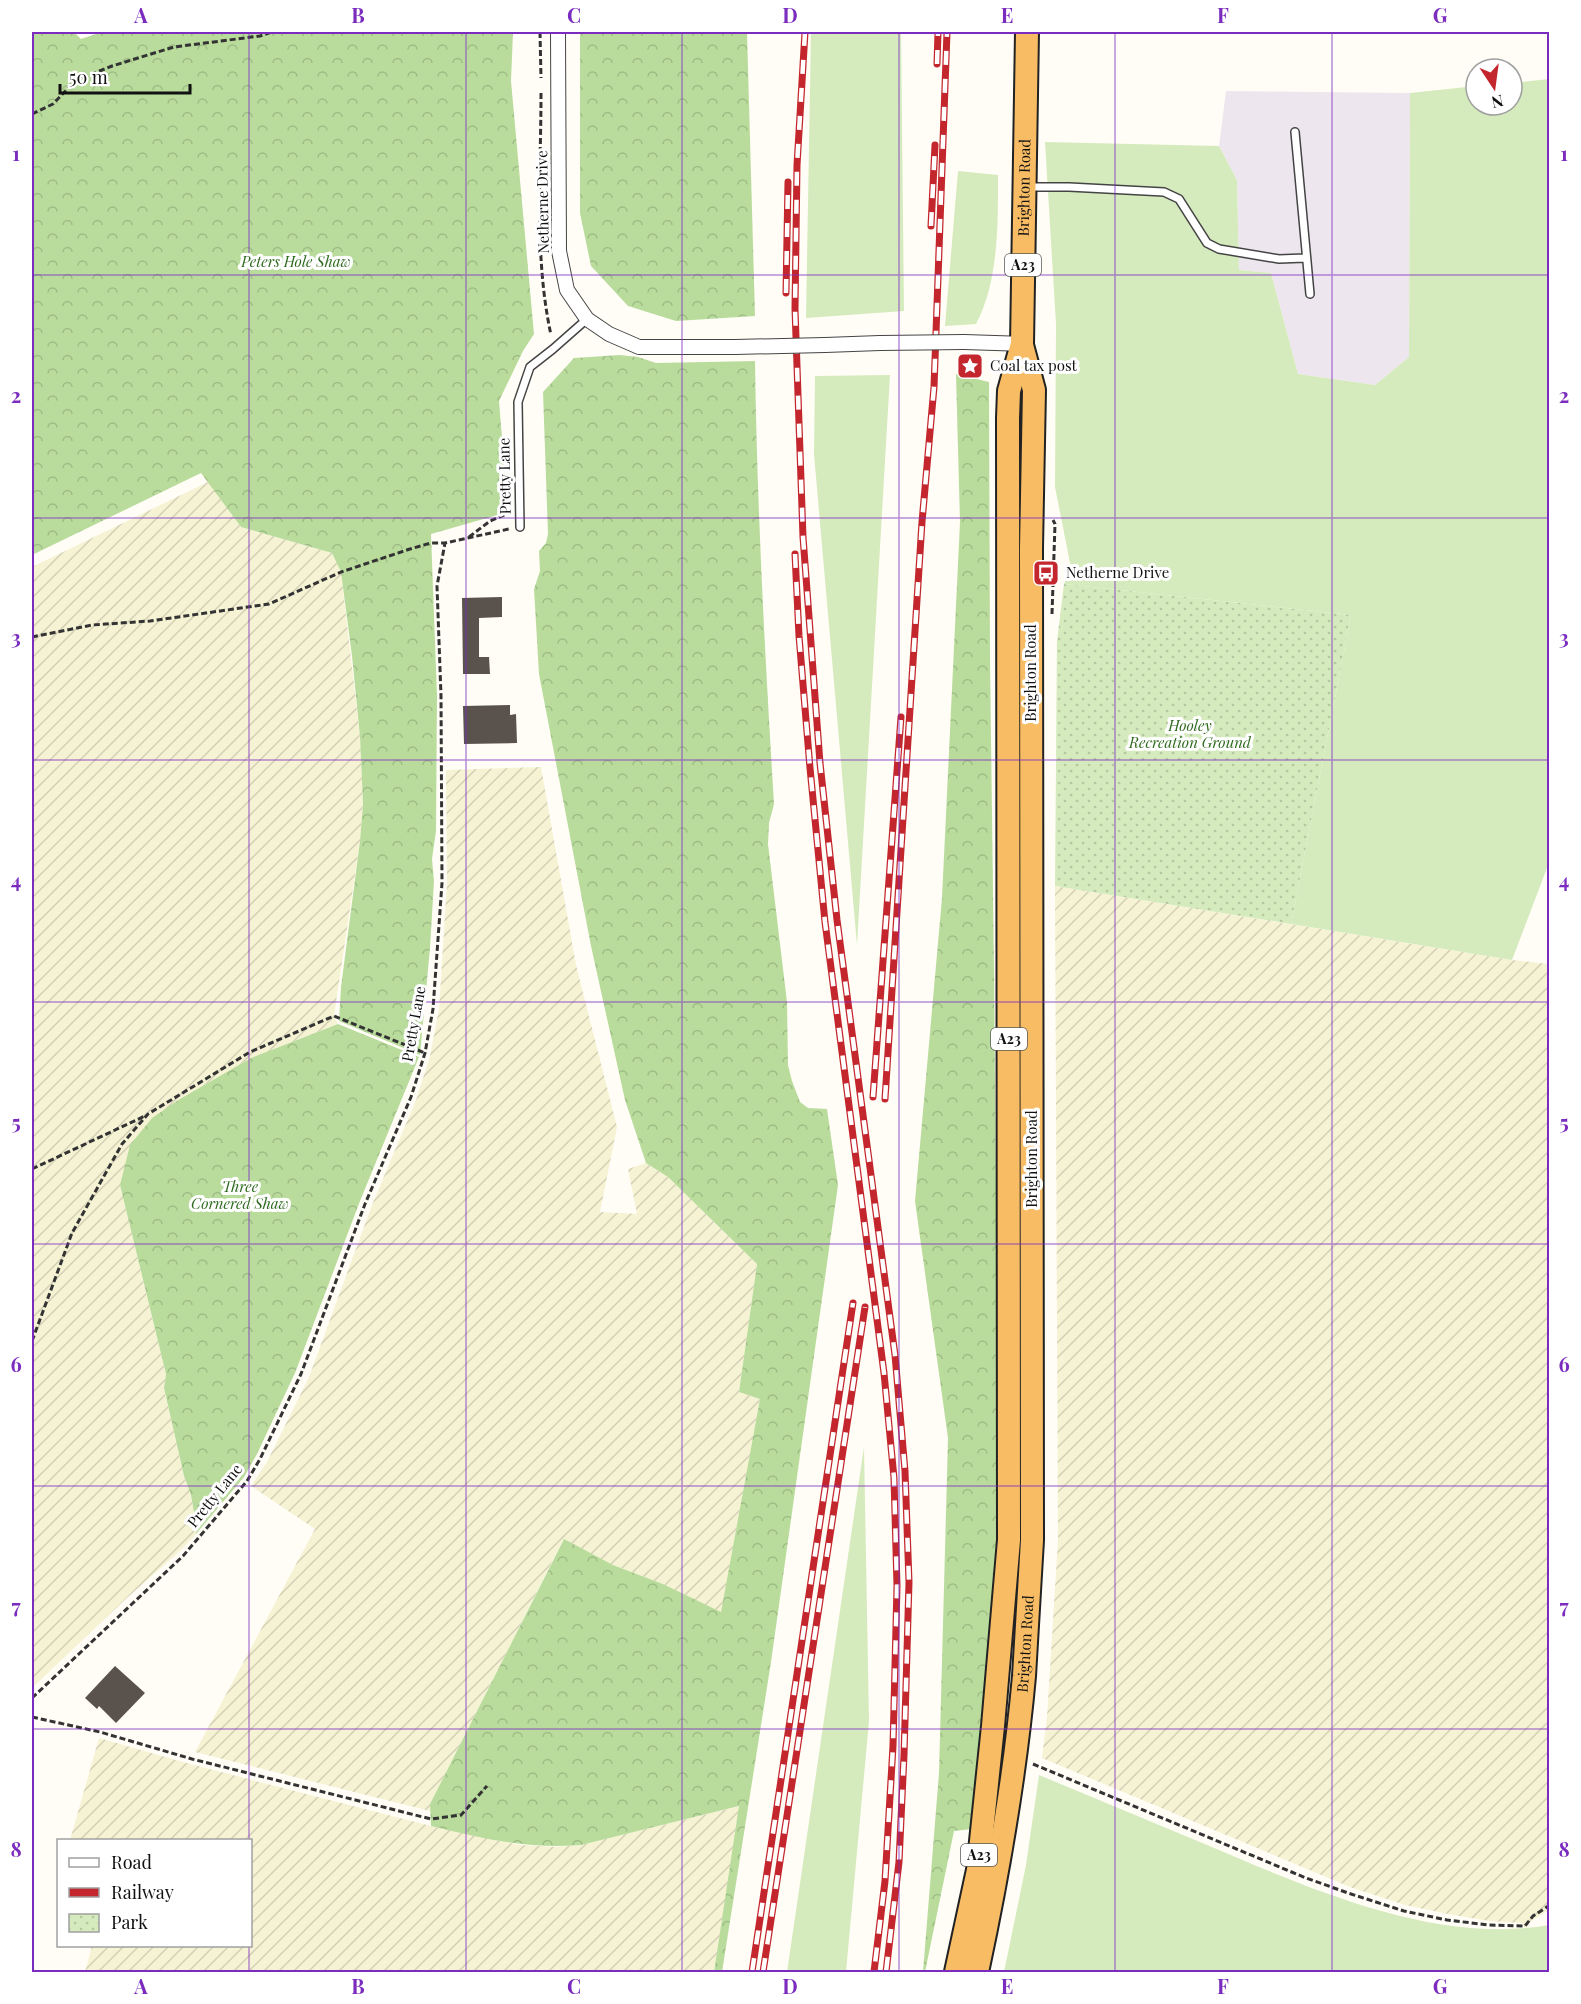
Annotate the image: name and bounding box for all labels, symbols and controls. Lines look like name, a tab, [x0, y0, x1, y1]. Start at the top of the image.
text: A	[133, 1, 148, 28]
text: B	[351, 1, 365, 28]
text: C	[567, 1, 581, 28]
text: D	[782, 1, 798, 28]
text: E	[1001, 1, 1013, 28]
text: F	[1217, 1, 1229, 28]
text: G	[1433, 1, 1448, 28]
scale bar	[60, 57, 190, 95]
north arrow	[1464, 57, 1524, 117]
text: 50 m	[69, 65, 108, 89]
text: N	[1489, 91, 1505, 114]
street label: Brighton Road	[1013, 138, 1034, 237]
text: 1	[12, 139, 20, 166]
text: 1	[1560, 139, 1568, 166]
street label: Netherne Drive	[531, 150, 553, 254]
park label: Peters Hole Shaw	[240, 251, 351, 271]
road number: A23	[1005, 254, 1041, 276]
place icon: Coal tax post	[955, 351, 985, 381]
place label: Coal tax post	[990, 355, 1078, 375]
text: 2	[11, 381, 21, 408]
text: 2	[1559, 381, 1569, 408]
street label: Pretty Lane	[493, 438, 515, 514]
bus stop icon: Netherne Drive	[1031, 558, 1061, 588]
place label: Netherne Drive	[1066, 562, 1169, 582]
text: 3	[11, 623, 21, 650]
text: 3	[1559, 623, 1569, 650]
street label: Brighton Road	[1020, 624, 1040, 722]
park label: Hooley Recreation Ground	[1128, 715, 1252, 752]
text: 4	[11, 866, 21, 893]
text: 4	[1559, 866, 1569, 893]
street label: Pretty Lane	[397, 984, 430, 1063]
road number: A23	[991, 1028, 1027, 1050]
text: 5	[11, 1108, 21, 1135]
text: 5	[1559, 1108, 1569, 1135]
street label: Brighton Road	[1021, 1110, 1041, 1208]
park label: Three Cornered Shaw	[191, 1176, 289, 1213]
text: 6	[10, 1350, 22, 1377]
text: 6	[1558, 1350, 1570, 1377]
street label: Pretty Lane	[182, 1459, 246, 1531]
text: 7	[11, 1592, 21, 1619]
text: 7	[1559, 1592, 1569, 1619]
street label: Brighton Road	[1011, 1594, 1038, 1693]
text: 8	[10, 1835, 22, 1862]
text: 8	[1558, 1835, 1570, 1862]
legend	[57, 1839, 252, 1947]
road number: A23	[961, 1844, 997, 1866]
text: Road	[111, 1850, 152, 1874]
text: Railway	[111, 1880, 174, 1904]
text: Park	[111, 1910, 148, 1934]
text: A	[133, 1972, 148, 1999]
text: B	[351, 1972, 365, 1999]
text: C	[567, 1972, 581, 1999]
text: D	[782, 1972, 798, 1999]
text: E	[1001, 1972, 1013, 1999]
text: F	[1217, 1972, 1229, 1999]
text: G	[1433, 1972, 1448, 1999]

